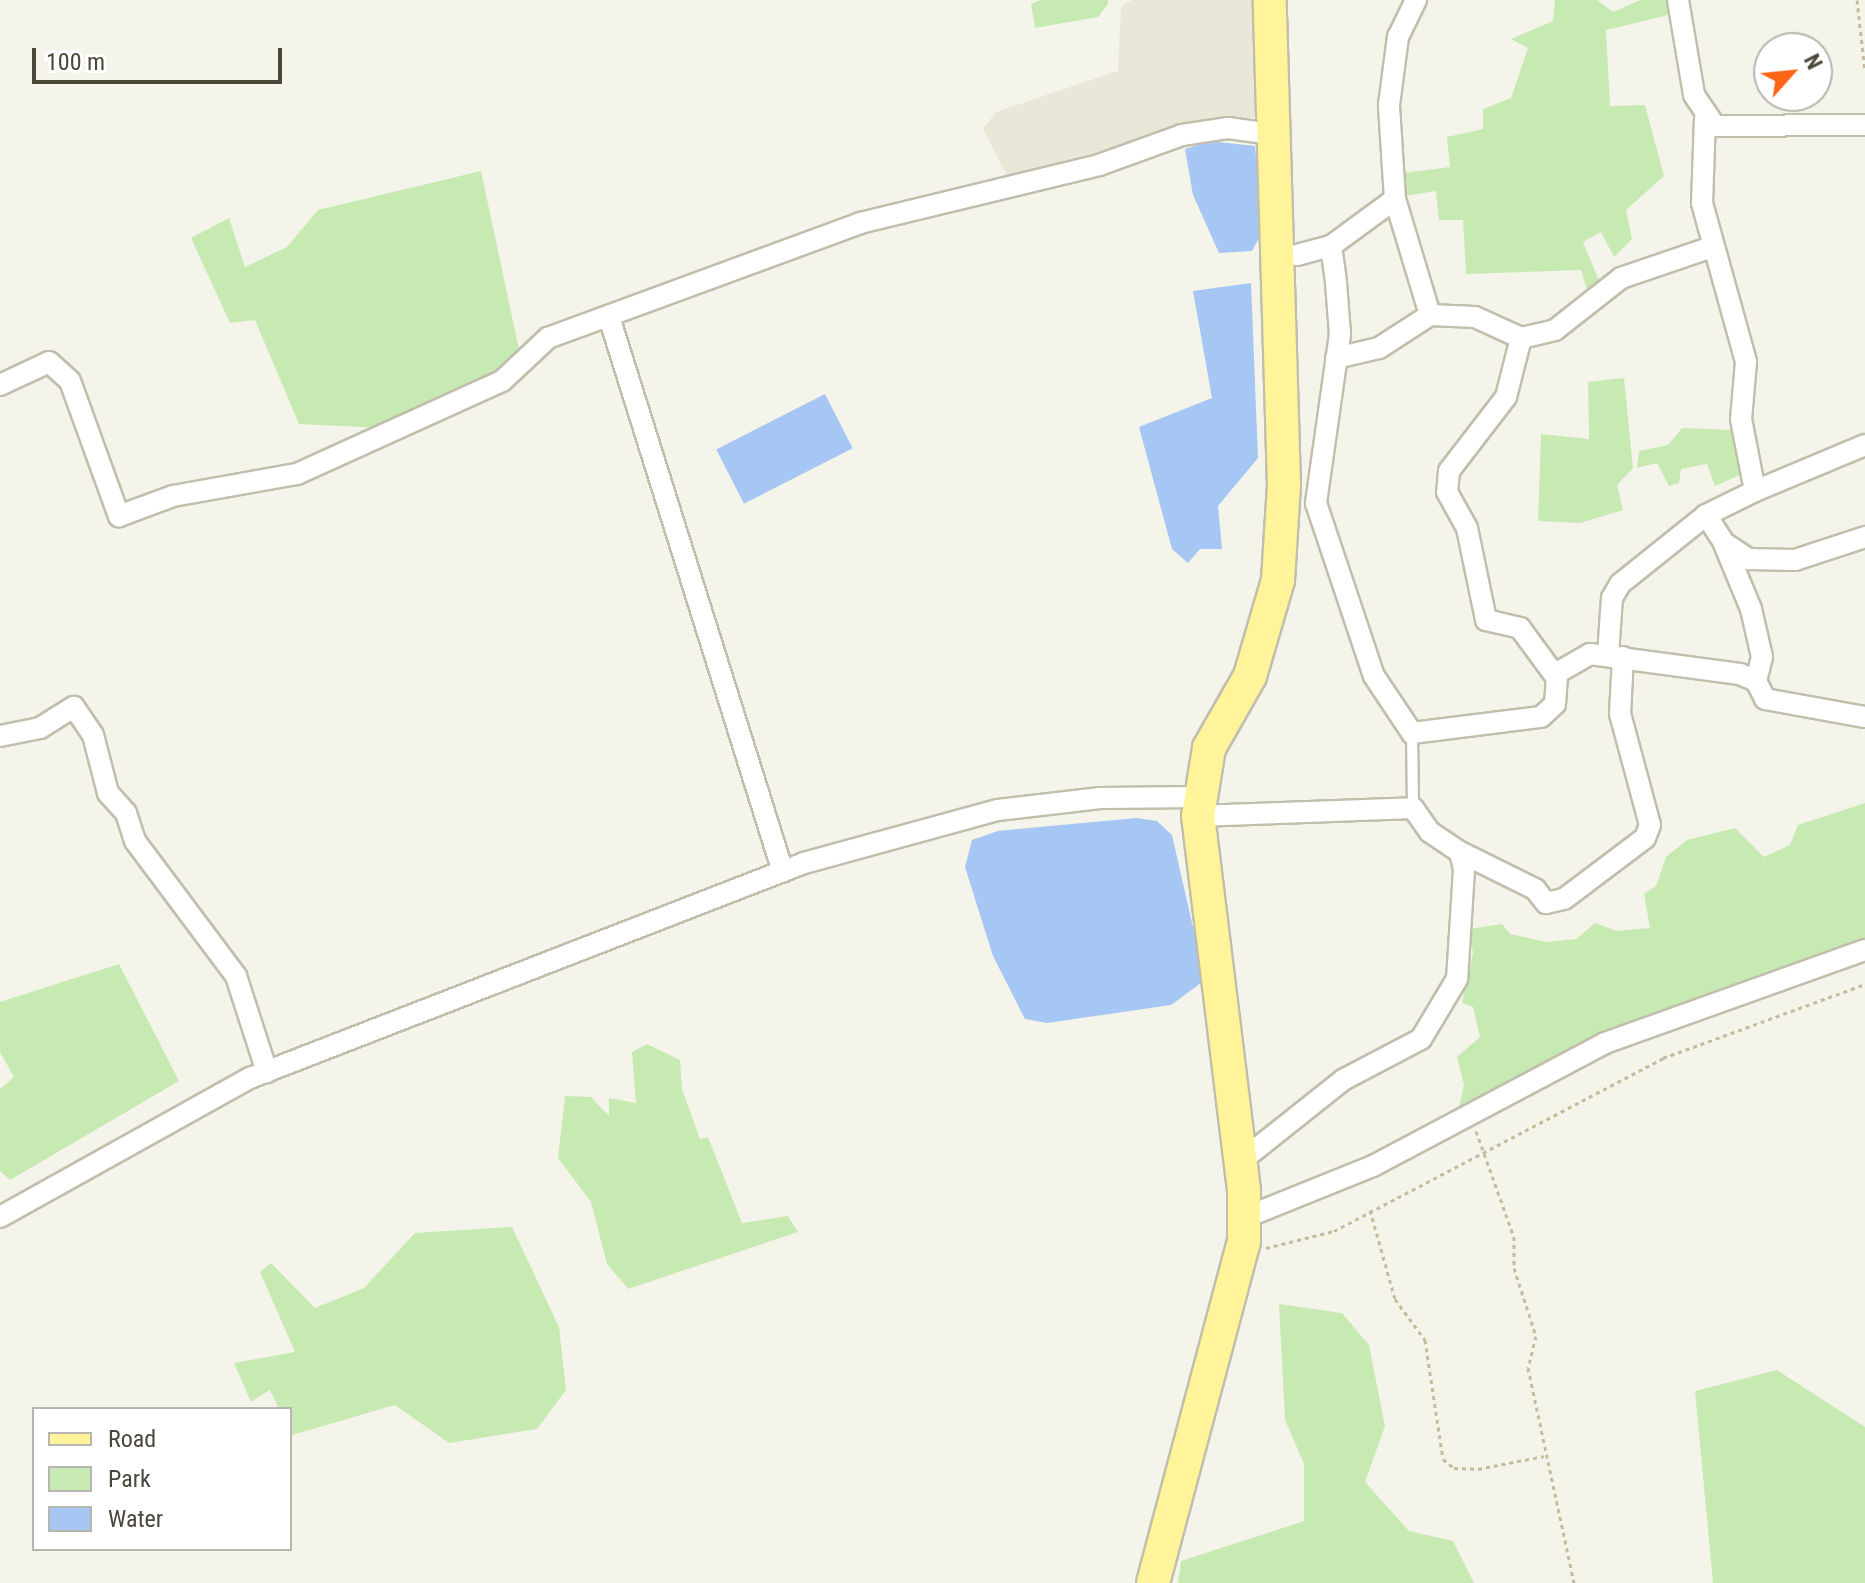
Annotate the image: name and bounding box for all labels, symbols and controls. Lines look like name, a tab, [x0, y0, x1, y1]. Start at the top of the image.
scale bar	[36, 32, 286, 82]
north arrow	[1753, 32, 1833, 112]
text: 100 m	[46, 48, 105, 76]
text: N	[1799, 50, 1827, 73]
legend	[32, 1407, 292, 1551]
text: Road	[108, 1425, 156, 1453]
text: Park	[108, 1465, 151, 1493]
text: Water	[108, 1505, 163, 1533]

